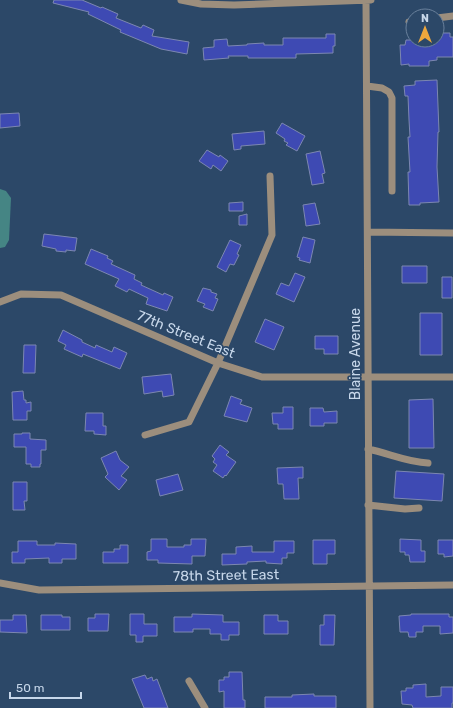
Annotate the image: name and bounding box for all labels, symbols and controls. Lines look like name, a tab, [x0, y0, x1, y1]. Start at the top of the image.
north arrow	[405, 8, 445, 48]
text: N	[421, 12, 429, 25]
street label: 77th Street East	[134, 307, 238, 362]
street label: Blaine Avenue	[347, 308, 364, 400]
street label: 78th Street East	[173, 566, 280, 585]
scale bar	[10, 674, 81, 700]
text: 50 m	[16, 681, 44, 695]

